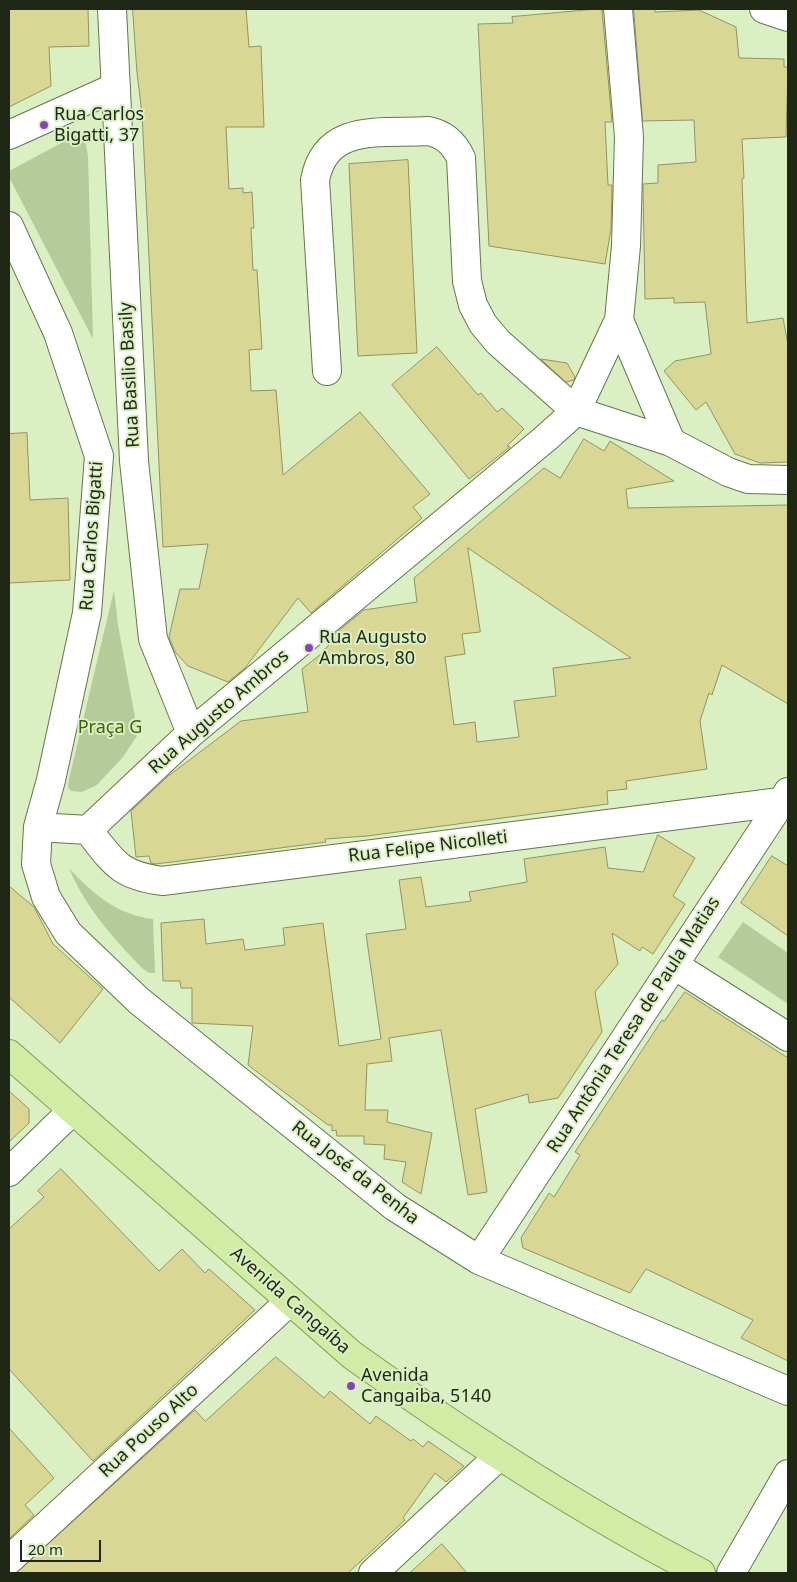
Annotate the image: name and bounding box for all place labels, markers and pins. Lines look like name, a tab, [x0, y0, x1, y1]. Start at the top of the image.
place label: Rua Carlos Bigatti, 37	[54, 104, 144, 146]
marker: Rua Carlos Bigatti, 37	[38, 119, 50, 131]
place label: Rua Augusto Ambros, 80	[319, 627, 427, 670]
marker: Rua Augusto Ambros, 80	[303, 642, 315, 654]
place label: Avenida Cangaiba, 5140	[361, 1365, 491, 1408]
marker: Avenida Cangaiba, 5140	[345, 1380, 357, 1392]

